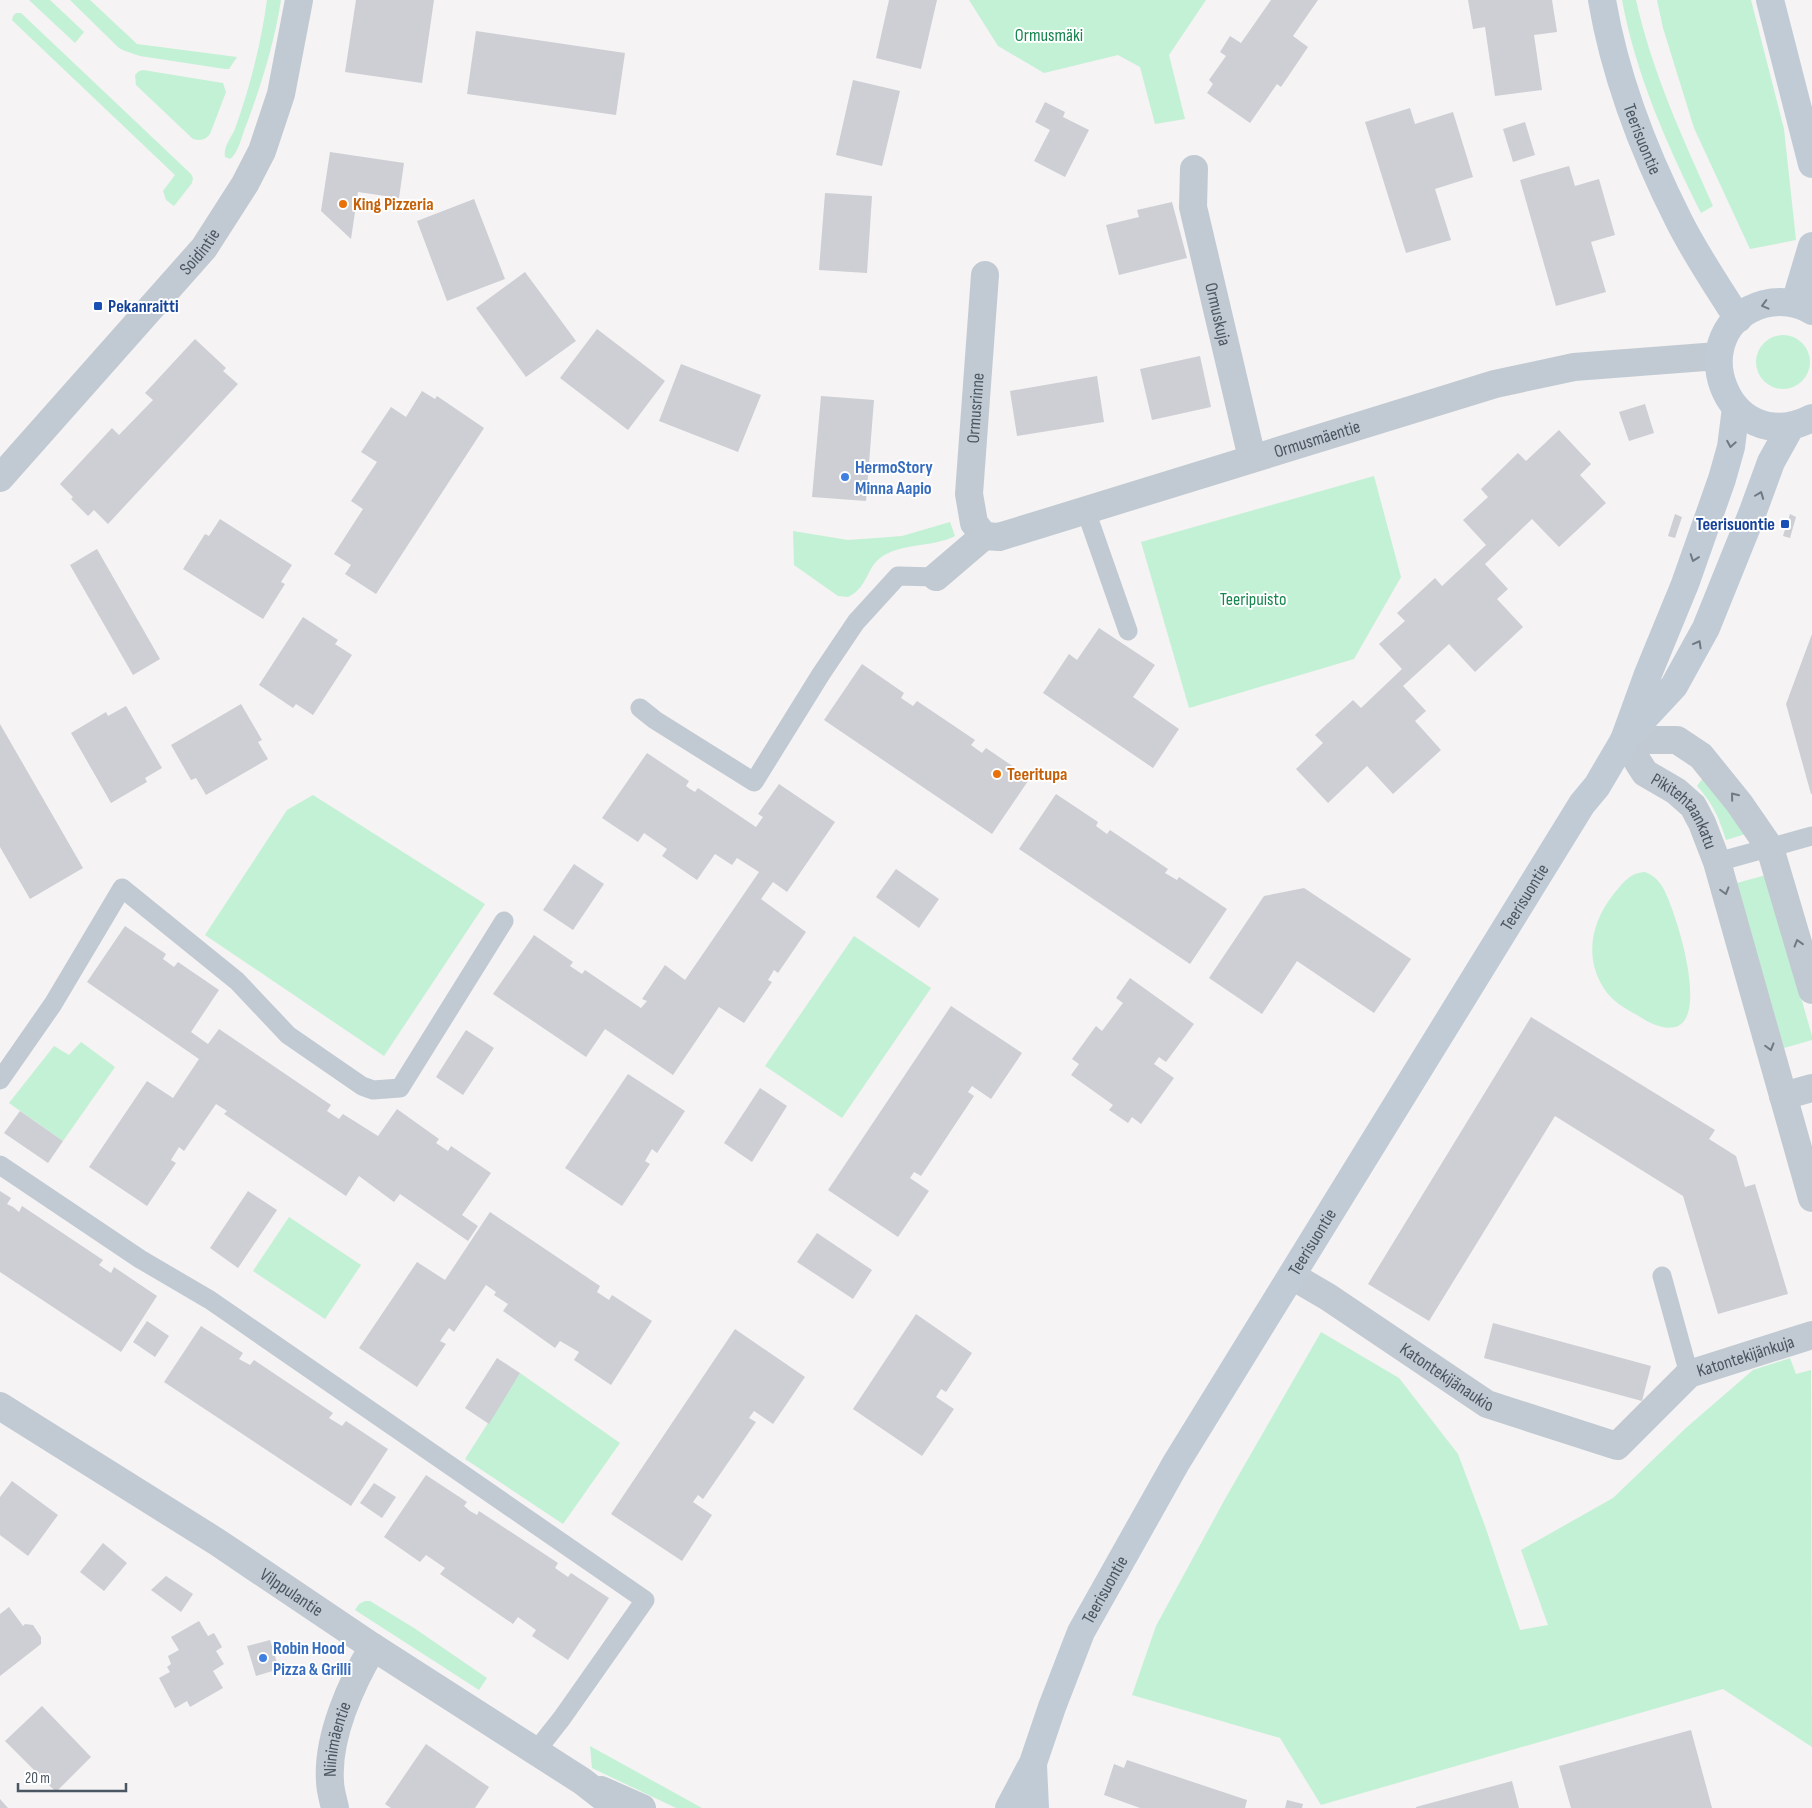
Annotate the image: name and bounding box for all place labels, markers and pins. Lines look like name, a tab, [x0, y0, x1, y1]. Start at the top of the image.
place label: King Pizzeria	[353, 194, 434, 215]
marker: King Pizzeria	[337, 198, 349, 210]
place label: Pekanraitti	[108, 296, 179, 317]
marker: Pekanraitti	[92, 300, 104, 312]
place label: HermoStory Minna Aapio	[855, 457, 933, 499]
marker: HermoStory Minna Aapio	[839, 471, 851, 483]
place label: Teerisuontie	[1696, 514, 1775, 535]
marker: Teerisuontie	[1779, 518, 1791, 530]
place label: Teeritupa	[1007, 764, 1067, 785]
marker: Teeritupa	[991, 768, 1003, 780]
place label: Robin Hood Pizza & Grilli	[273, 1638, 351, 1680]
marker: Robin Hood Pizza & Grilli	[257, 1652, 269, 1664]

